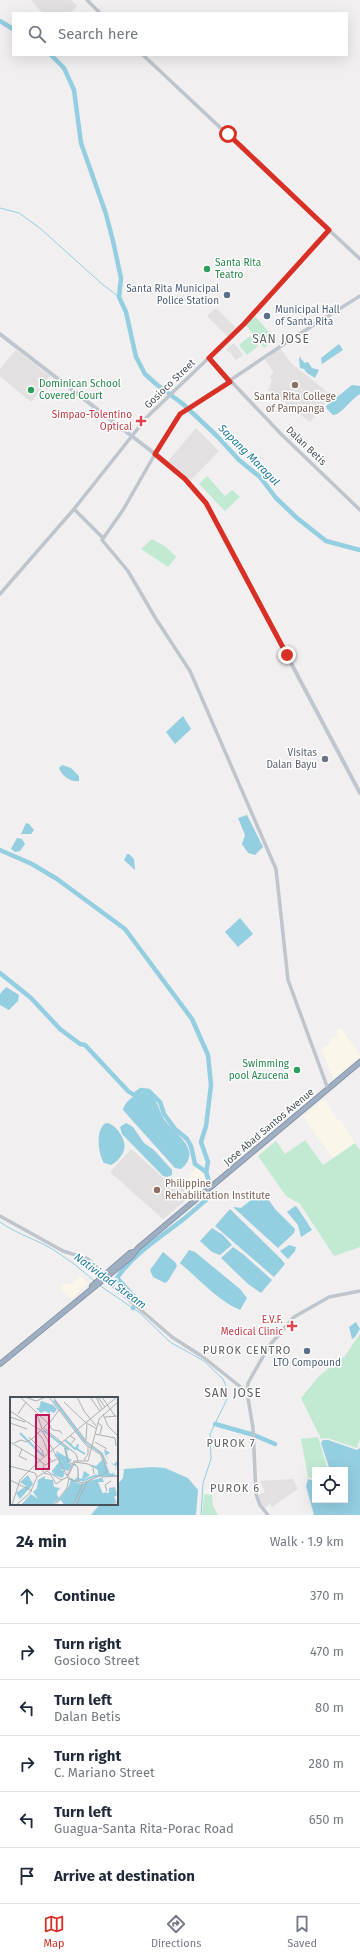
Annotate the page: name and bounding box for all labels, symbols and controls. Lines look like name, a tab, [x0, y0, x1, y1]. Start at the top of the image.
search box	[12, 12, 348, 56]
icon: search	[26, 23, 48, 45]
text: Search here	[58, 25, 138, 43]
route start	[219, 125, 237, 143]
place label: Santa Rita Teatro	[215, 257, 261, 281]
marker: Santa Rita Teatro	[202, 264, 212, 274]
place label: Santa Rita Municipal Police Station	[126, 283, 219, 307]
marker: Santa Rita Municipal Police Station	[222, 290, 232, 300]
place label: Municipal Hall of Santa Rita	[275, 304, 340, 328]
marker: Municipal Hall of Santa Rita	[262, 311, 272, 321]
district label: SAN JOSE	[252, 332, 310, 346]
street label: Gosioco Street	[142, 357, 198, 411]
place label: Dominican School Covered Court	[39, 378, 121, 402]
marker: Santa Rita College of Pampanga	[290, 380, 300, 390]
marker: Dominican School Covered Court	[26, 385, 36, 395]
place label: Santa Rita College of Pampanga	[254, 391, 336, 415]
place label: Simpao-Tolentino Optical	[52, 409, 132, 433]
marker: Simpao-Tolentino Optical	[135, 415, 147, 427]
water label: Sapang Maragul	[215, 421, 282, 488]
street label: Dalan Betis	[283, 424, 329, 468]
route end	[278, 646, 296, 664]
place label: Visitas Dalan Bayu	[266, 747, 317, 771]
marker: Visitas Dalan Bayu	[320, 754, 330, 764]
place label: Swimming pool Azucena	[229, 1058, 290, 1082]
marker: Swimming pool Azucena	[292, 1065, 302, 1075]
street label: Jose Abad Santos Avenue	[222, 1086, 316, 1168]
place label: Philippine Rehabilitation Institute	[165, 1178, 270, 1202]
marker: Philippine Rehabilitation Institute	[152, 1185, 162, 1195]
water label: Natividad Stream	[71, 1250, 149, 1312]
place label: E.V.F. Medical Clinic	[221, 1314, 283, 1338]
marker: E.V.F. Medical Clinic	[286, 1320, 298, 1332]
district label: PUROK CENTRO	[203, 1344, 291, 1357]
marker: LTO Compound	[302, 1346, 312, 1356]
place label: LTO Compound	[273, 1357, 341, 1369]
district label: SAN JOSE	[204, 1386, 262, 1400]
inset map	[10, 1397, 118, 1505]
district label: PUROK 7	[206, 1437, 256, 1450]
map controls	[312, 1467, 348, 1503]
button: locate	[312, 1467, 348, 1503]
district label: PUROK 6	[210, 1482, 260, 1495]
text: 24 min	[16, 1531, 67, 1552]
text: Walk · 1.9 km	[270, 1534, 344, 1549]
icon: ahead	[16, 1585, 38, 1607]
text: Continue	[54, 1587, 115, 1605]
text: 370 m	[310, 1588, 344, 1603]
text: Turn right	[54, 1635, 121, 1653]
icon: right	[16, 1641, 38, 1663]
text: 470 m	[310, 1644, 344, 1659]
text: Gosioco Street	[54, 1653, 139, 1668]
text: Turn left	[54, 1691, 112, 1709]
icon: left	[16, 1697, 38, 1719]
text: 80 m	[315, 1700, 344, 1715]
text: Dalan Betis	[54, 1709, 120, 1724]
text: Turn right	[54, 1747, 121, 1765]
icon: right	[16, 1753, 38, 1775]
text: 280 m	[309, 1756, 344, 1771]
text: C. Mariano Street	[54, 1765, 155, 1780]
text: Turn left	[54, 1803, 112, 1821]
icon: left	[16, 1809, 38, 1831]
text: 650 m	[309, 1812, 344, 1827]
text: Guagua-Santa Rita-Porac Road	[54, 1821, 234, 1836]
icon: arrive	[16, 1865, 38, 1887]
text: Arrive at destination	[54, 1867, 195, 1885]
tab: Map	[43, 1913, 65, 1950]
tab: Directions	[151, 1913, 201, 1950]
tab: Saved	[287, 1913, 317, 1950]

